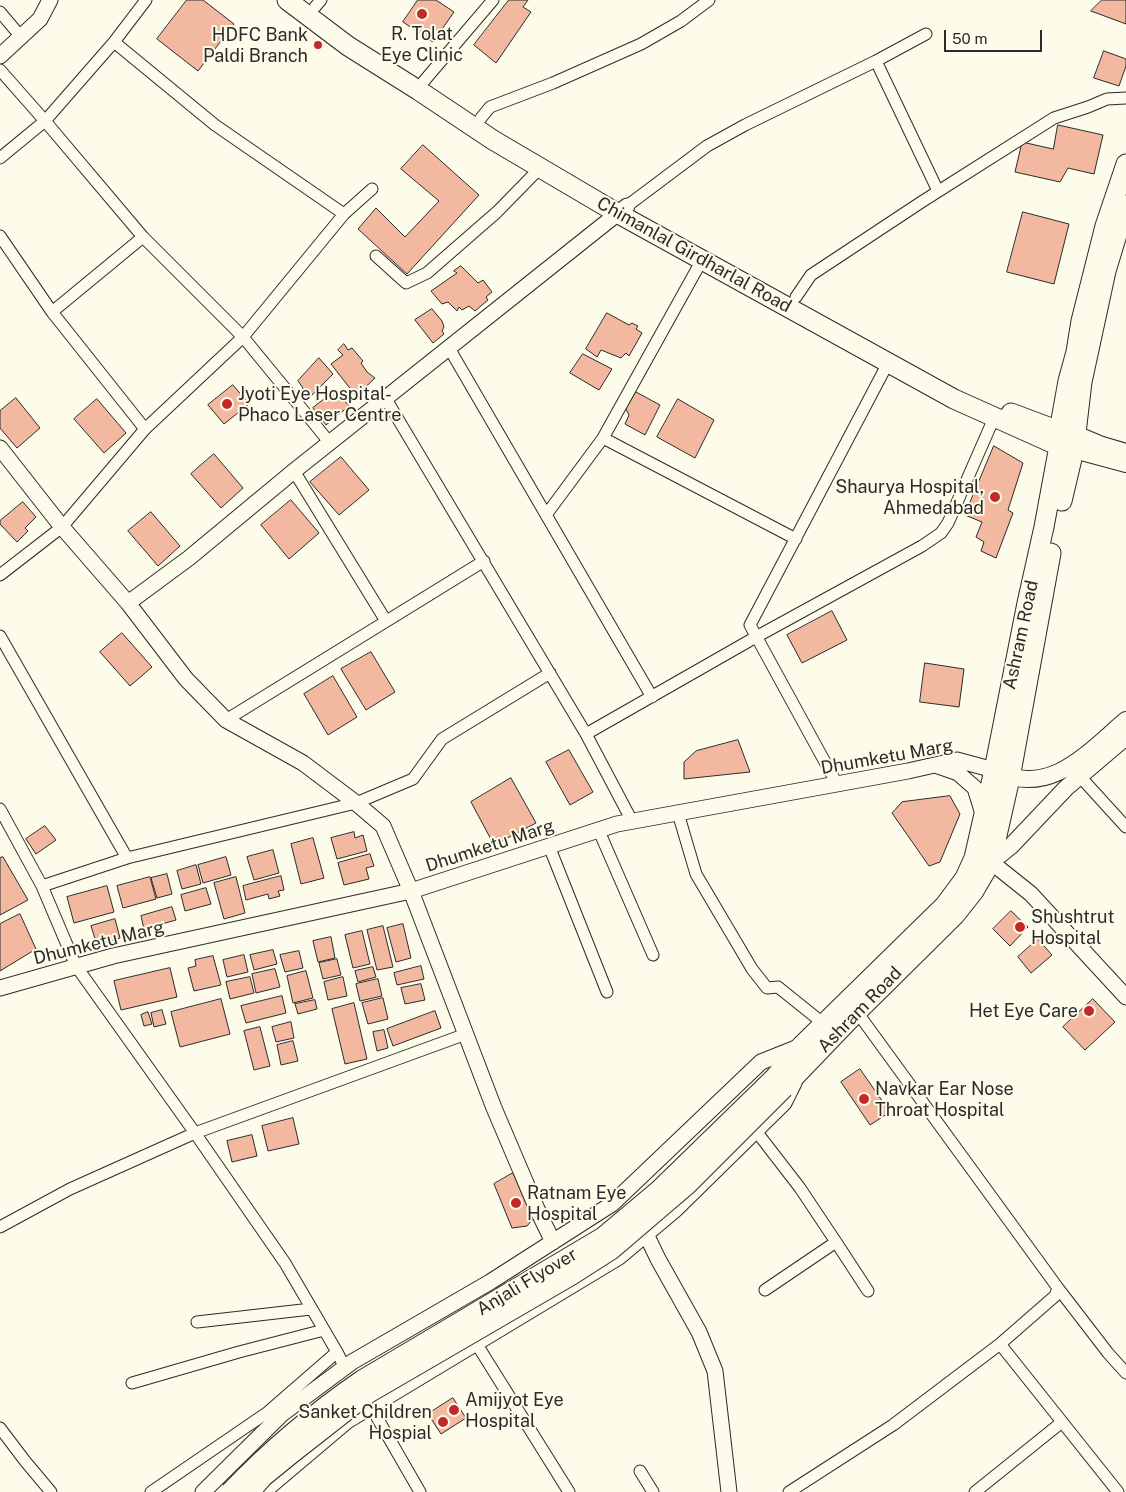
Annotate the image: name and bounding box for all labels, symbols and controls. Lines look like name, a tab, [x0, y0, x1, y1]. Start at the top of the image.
marker: R. Tolat Eye Clinic	[415, 7, 429, 21]
scale bar	[946, 20, 1044, 52]
place label: R. Tolat Eye Clinic	[381, 23, 463, 66]
place label: HDFC Bank Paldi Branch	[203, 24, 308, 66]
text: 50 m	[952, 30, 987, 47]
marker: HDFC Bank Paldi Branch	[312, 39, 324, 51]
street label: Chimanlal Girdharlal Road	[593, 192, 795, 318]
place label: Jyoti Eye Hospital- Phaco Laser Centre	[238, 383, 401, 426]
marker: Jyoti Eye Hospital- Phaco Laser Centre	[220, 397, 234, 411]
place label: Shaurya Hospital, Ahmedabad	[835, 476, 984, 518]
marker: Shaurya Hospital, Ahmedabad	[988, 490, 1002, 504]
street label: Ashram Road	[999, 578, 1043, 692]
street label: Dhumketu Marg	[819, 735, 955, 779]
street label: Dhumketu Marg	[423, 815, 557, 877]
place label: Shushtrut Hospital	[1031, 906, 1114, 949]
street label: Dhumketu Marg	[31, 916, 167, 970]
marker: Shushtrut Hospital	[1013, 920, 1027, 934]
street label: Ashram Road	[814, 962, 906, 1058]
place label: Het Eye Care	[969, 1000, 1078, 1022]
marker: Het Eye Care	[1082, 1004, 1096, 1018]
place label: Navkar Ear Nose Throat Hospital	[875, 1078, 1014, 1120]
marker: Navkar Ear Nose Throat Hospital	[857, 1092, 871, 1106]
place label: Ratnam Eye Hospital	[527, 1182, 626, 1224]
marker: Ratnam Eye Hospital	[509, 1196, 523, 1210]
street label: Anjali Flyover	[473, 1244, 581, 1320]
place label: Amijyot Eye Hospital	[465, 1389, 564, 1432]
place label: Sanket Children Hospial	[298, 1401, 432, 1444]
marker: Amijyot Eye Hospital	[447, 1403, 461, 1417]
marker: Sanket Children Hospial	[436, 1415, 450, 1429]

